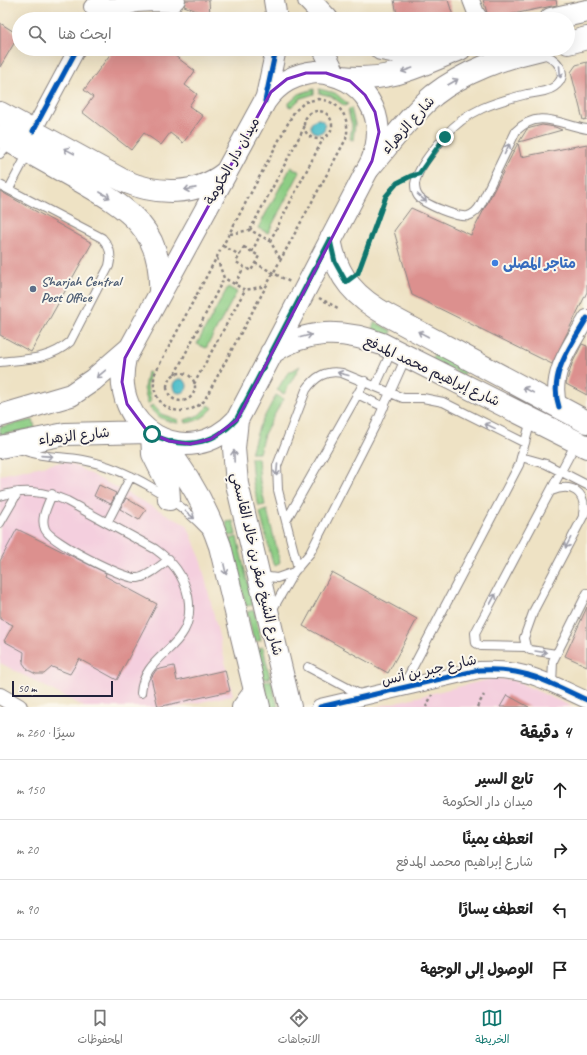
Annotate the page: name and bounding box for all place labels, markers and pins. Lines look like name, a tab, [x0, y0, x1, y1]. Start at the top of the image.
place label: متاجر المصلى	[503, 255, 576, 272]
marker: متاجر المصلى	[490, 258, 500, 268]
place label: Sharjah Central Post Office	[41, 273, 123, 306]
marker: Sharjah Central Post Office	[28, 284, 38, 294]

